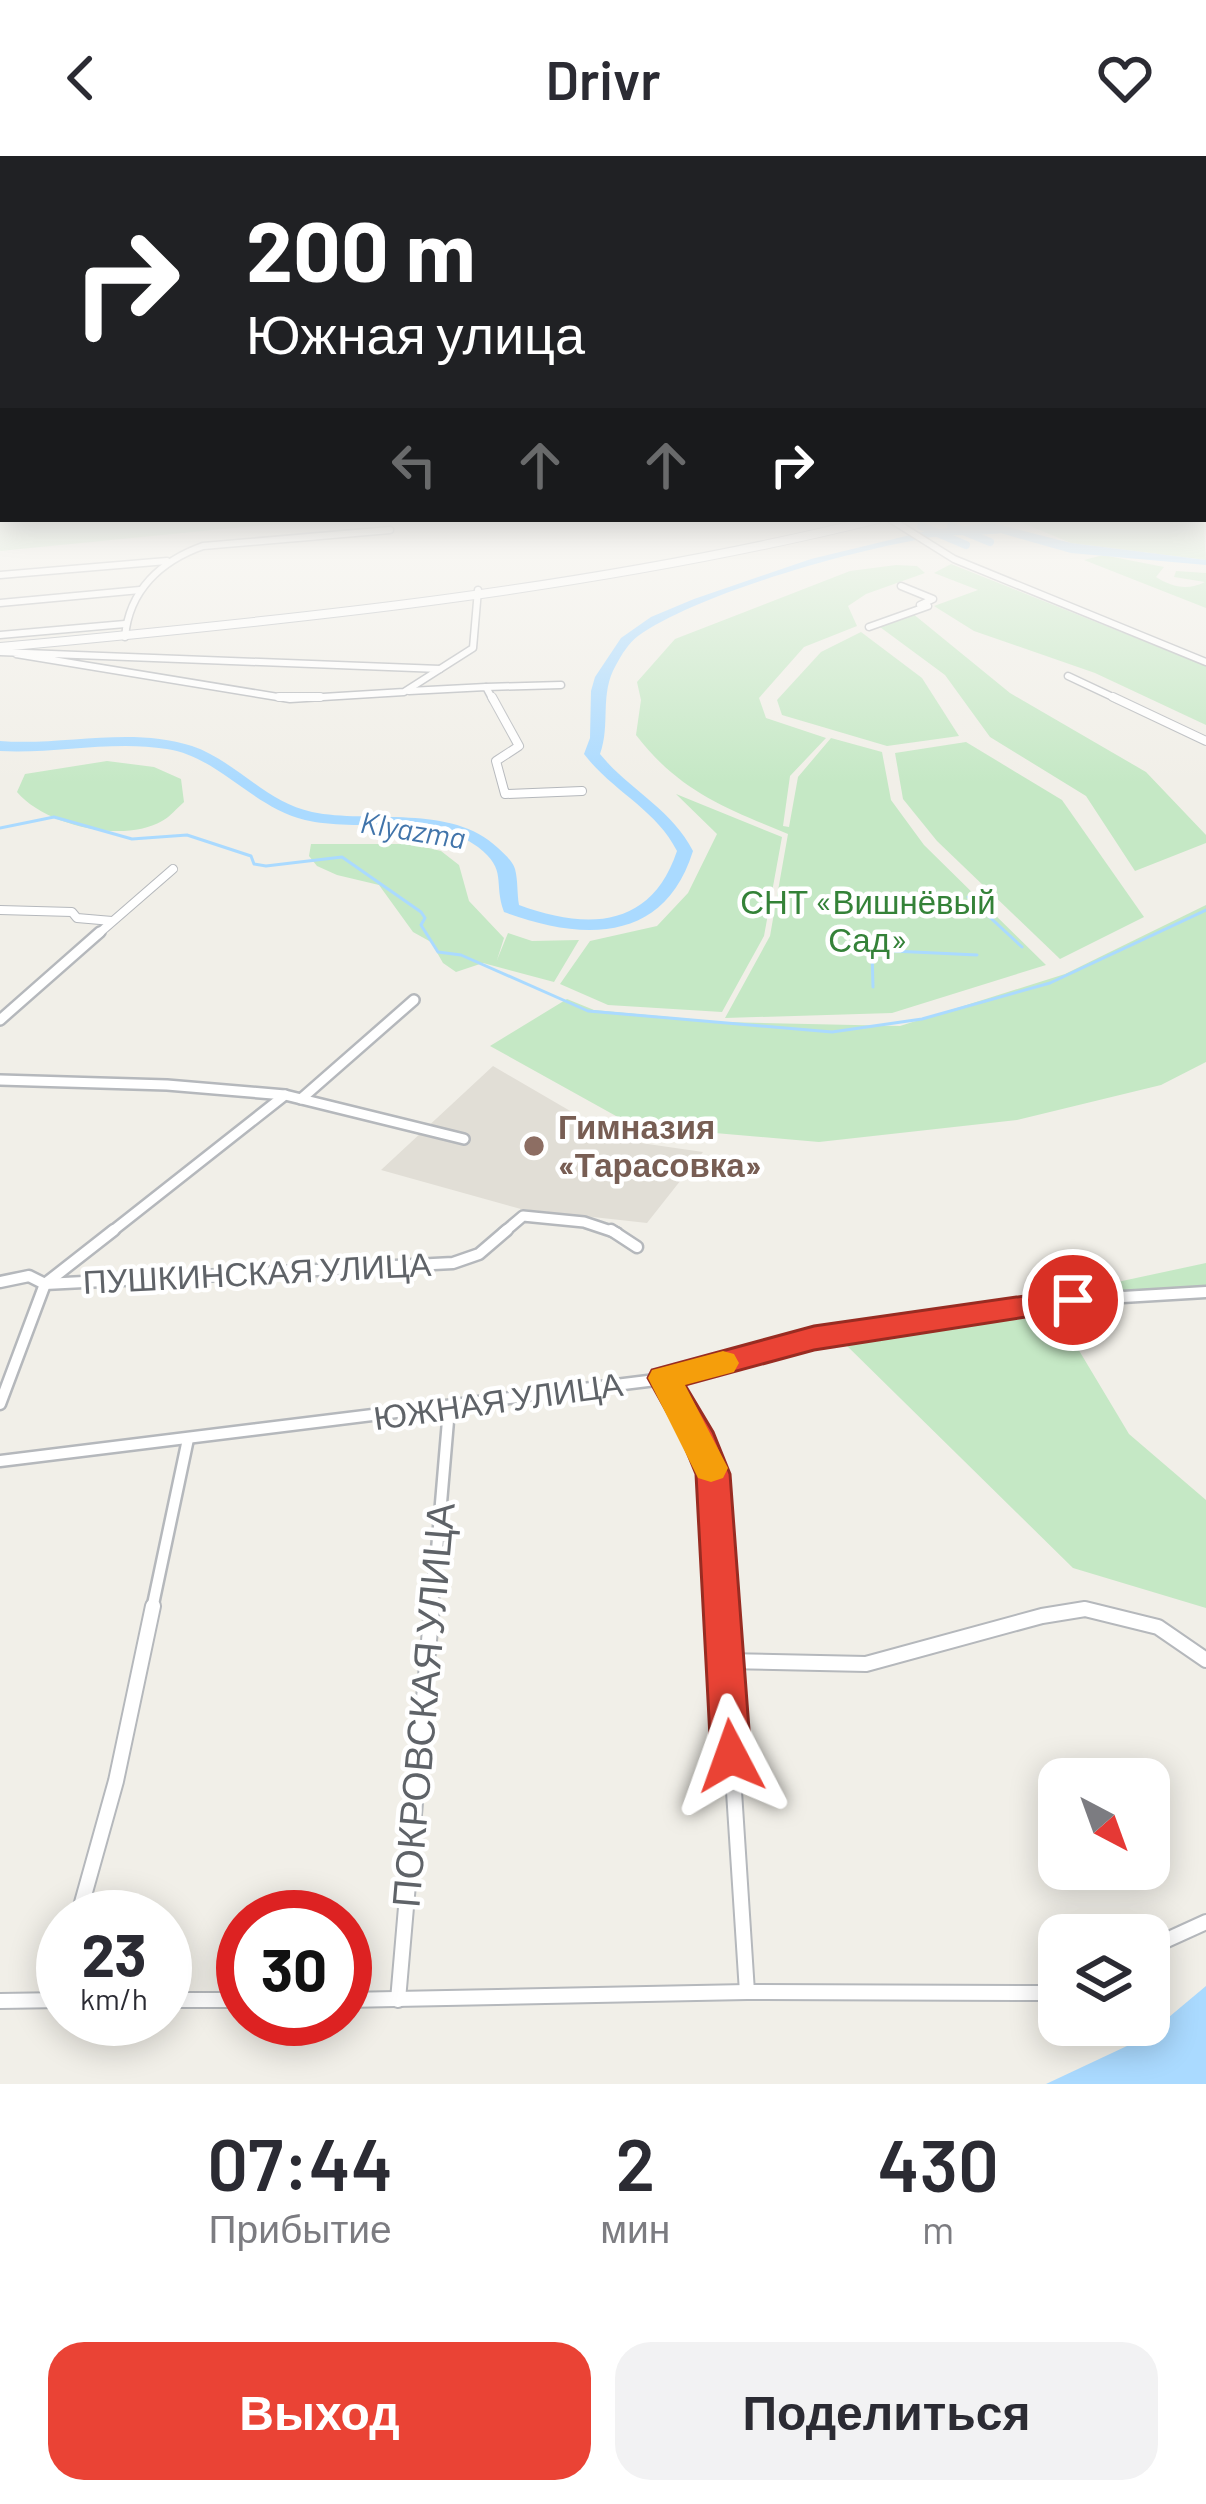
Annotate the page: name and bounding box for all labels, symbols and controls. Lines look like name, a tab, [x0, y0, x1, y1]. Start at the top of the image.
icon: back	[48, 45, 114, 111]
icon: heart	[1092, 45, 1158, 111]
text: Drivr	[546, 46, 660, 111]
text: 200 m	[246, 198, 476, 299]
icon: right	[48, 204, 204, 360]
text: Южная улица	[246, 300, 585, 365]
icon: left	[381, 432, 447, 498]
icon: ahead	[507, 432, 573, 498]
icon: ahead	[633, 432, 699, 498]
icon: right	[759, 432, 825, 498]
water label: Klyazma	[358, 803, 468, 855]
park label: СНТ «Вишнёвый Сад»	[740, 881, 996, 959]
place label: Гимназия «Тарасовка»	[558, 1106, 761, 1184]
marker: Гимназия «Тарасовка»	[521, 1133, 547, 1159]
street label: ПУШКИНСКАЯ УЛИЦА	[82, 1243, 432, 1301]
pin	[1022, 1249, 1124, 1351]
icon: arrive	[1040, 1267, 1106, 1333]
street label: ЮЖНАЯ УЛИЦА	[371, 1363, 625, 1437]
street label: ПОКРОВСКАЯ УЛИЦА	[380, 1501, 463, 1909]
position arrow	[668, 1693, 794, 1819]
north arrow	[1038, 1758, 1170, 1890]
map controls	[1038, 1758, 1170, 2046]
speed limit sign: 30	[216, 1890, 372, 2046]
button: layers	[1038, 1914, 1170, 2046]
text: 23	[81, 1917, 147, 1989]
text: km/h	[80, 1980, 148, 2016]
text: 07:44	[207, 2119, 393, 2205]
text: 2	[615, 2119, 655, 2205]
text: 430	[878, 2120, 999, 2206]
text: Прибытие	[209, 2204, 392, 2251]
text: мин	[600, 2204, 670, 2251]
text: m	[922, 2205, 954, 2252]
button: Выход	[48, 2342, 591, 2480]
button: Поделиться	[615, 2342, 1158, 2480]

